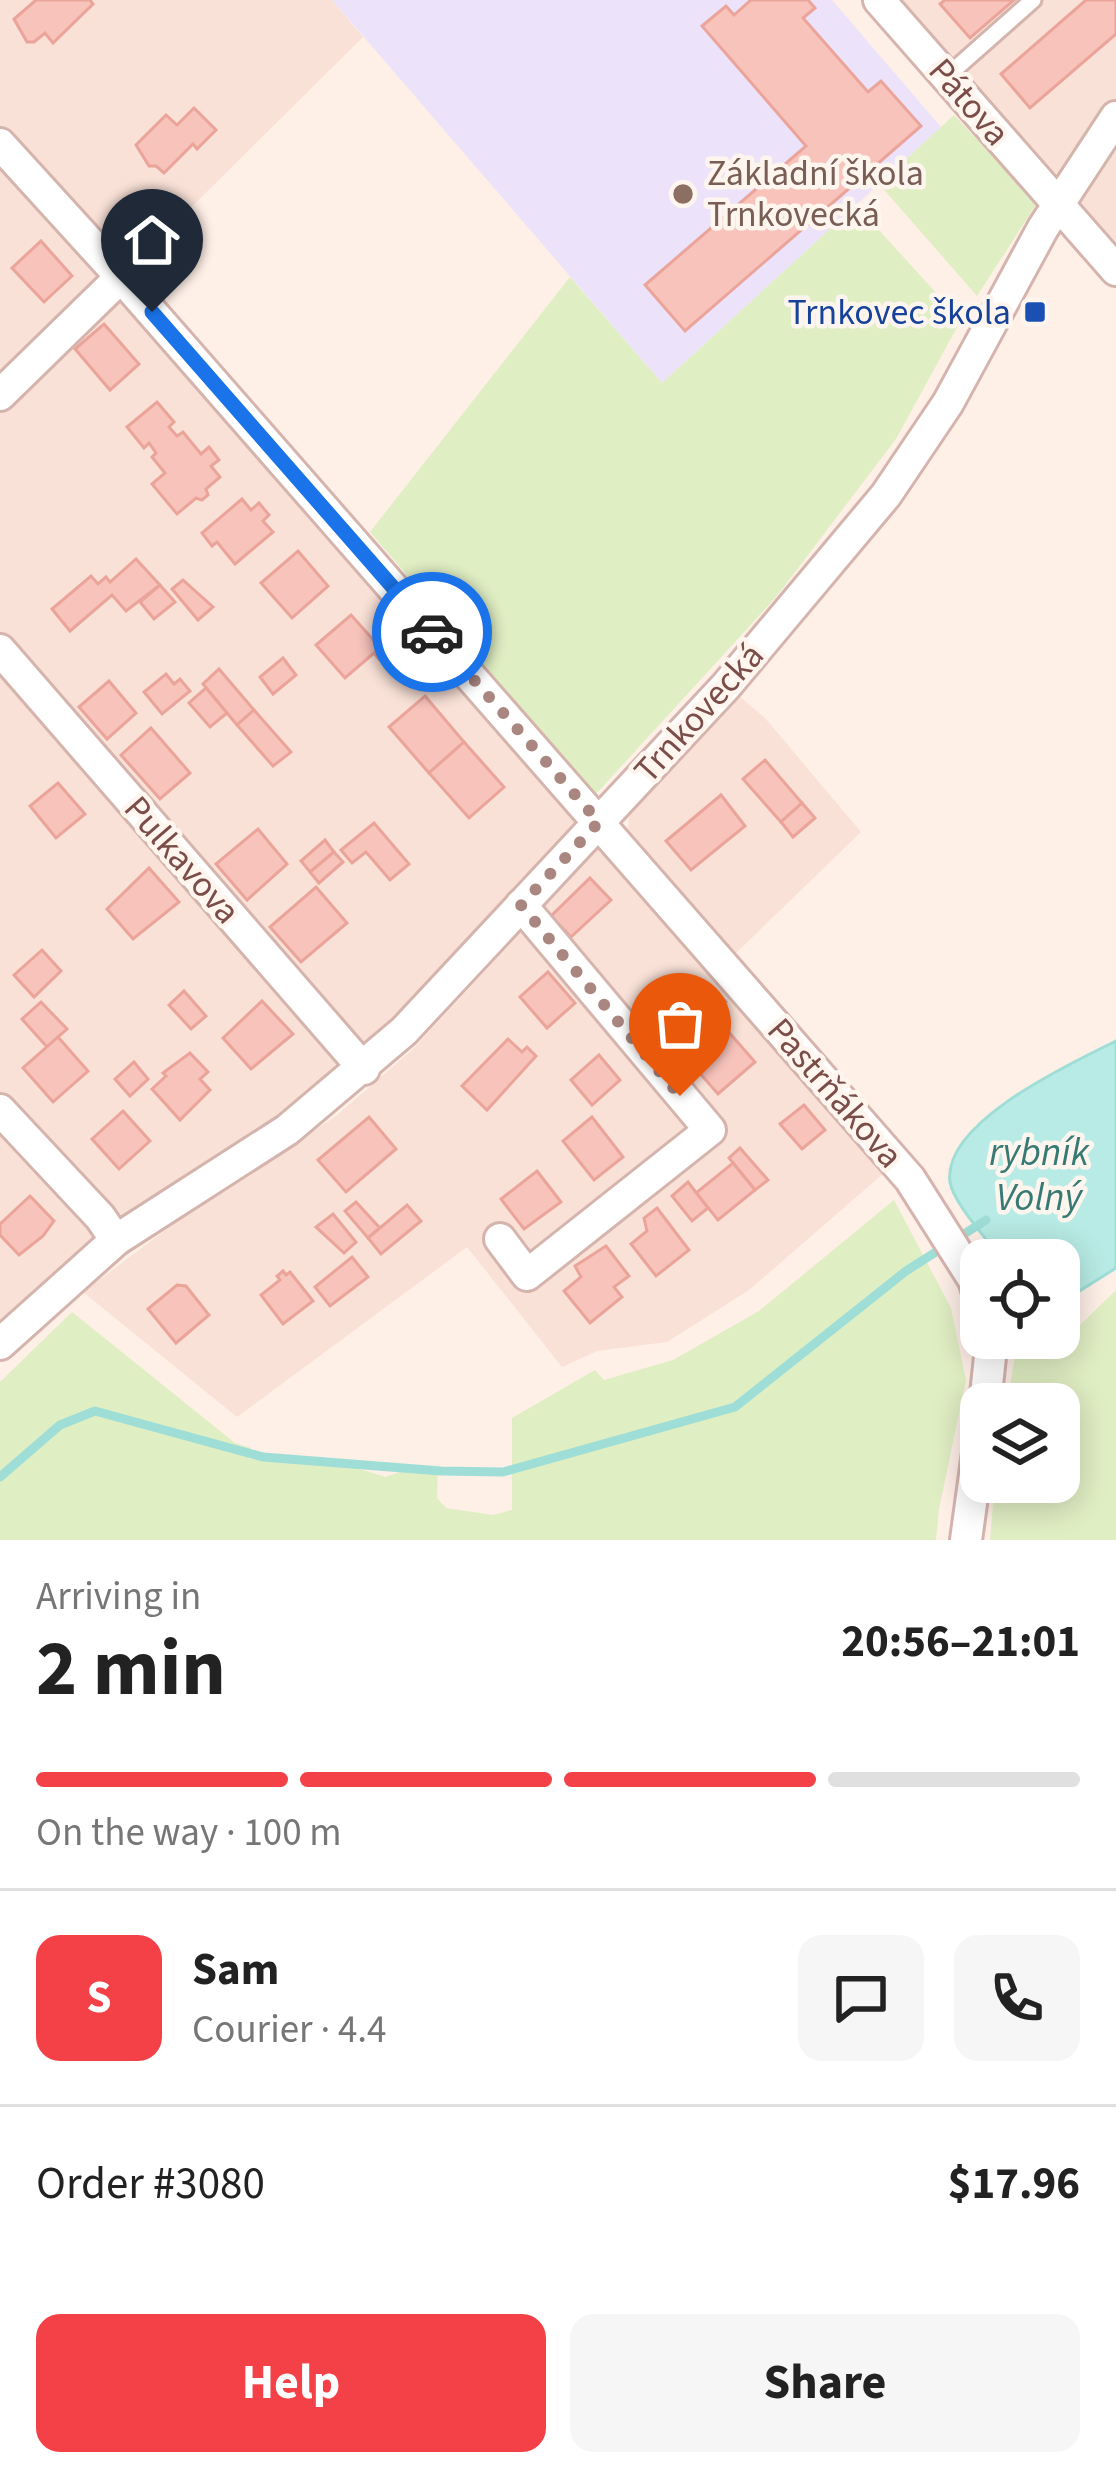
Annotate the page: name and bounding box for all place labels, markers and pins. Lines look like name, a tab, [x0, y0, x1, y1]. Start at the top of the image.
place label: Základní škola Trnkovecká	[707, 148, 924, 240]
marker: Základní škola Trnkovecká	[670, 181, 696, 207]
pin	[101, 189, 203, 312]
place label: Trnkovec škola	[787, 287, 1011, 338]
marker: Trnkovec škola	[1022, 299, 1048, 325]
pin	[629, 973, 731, 1096]

